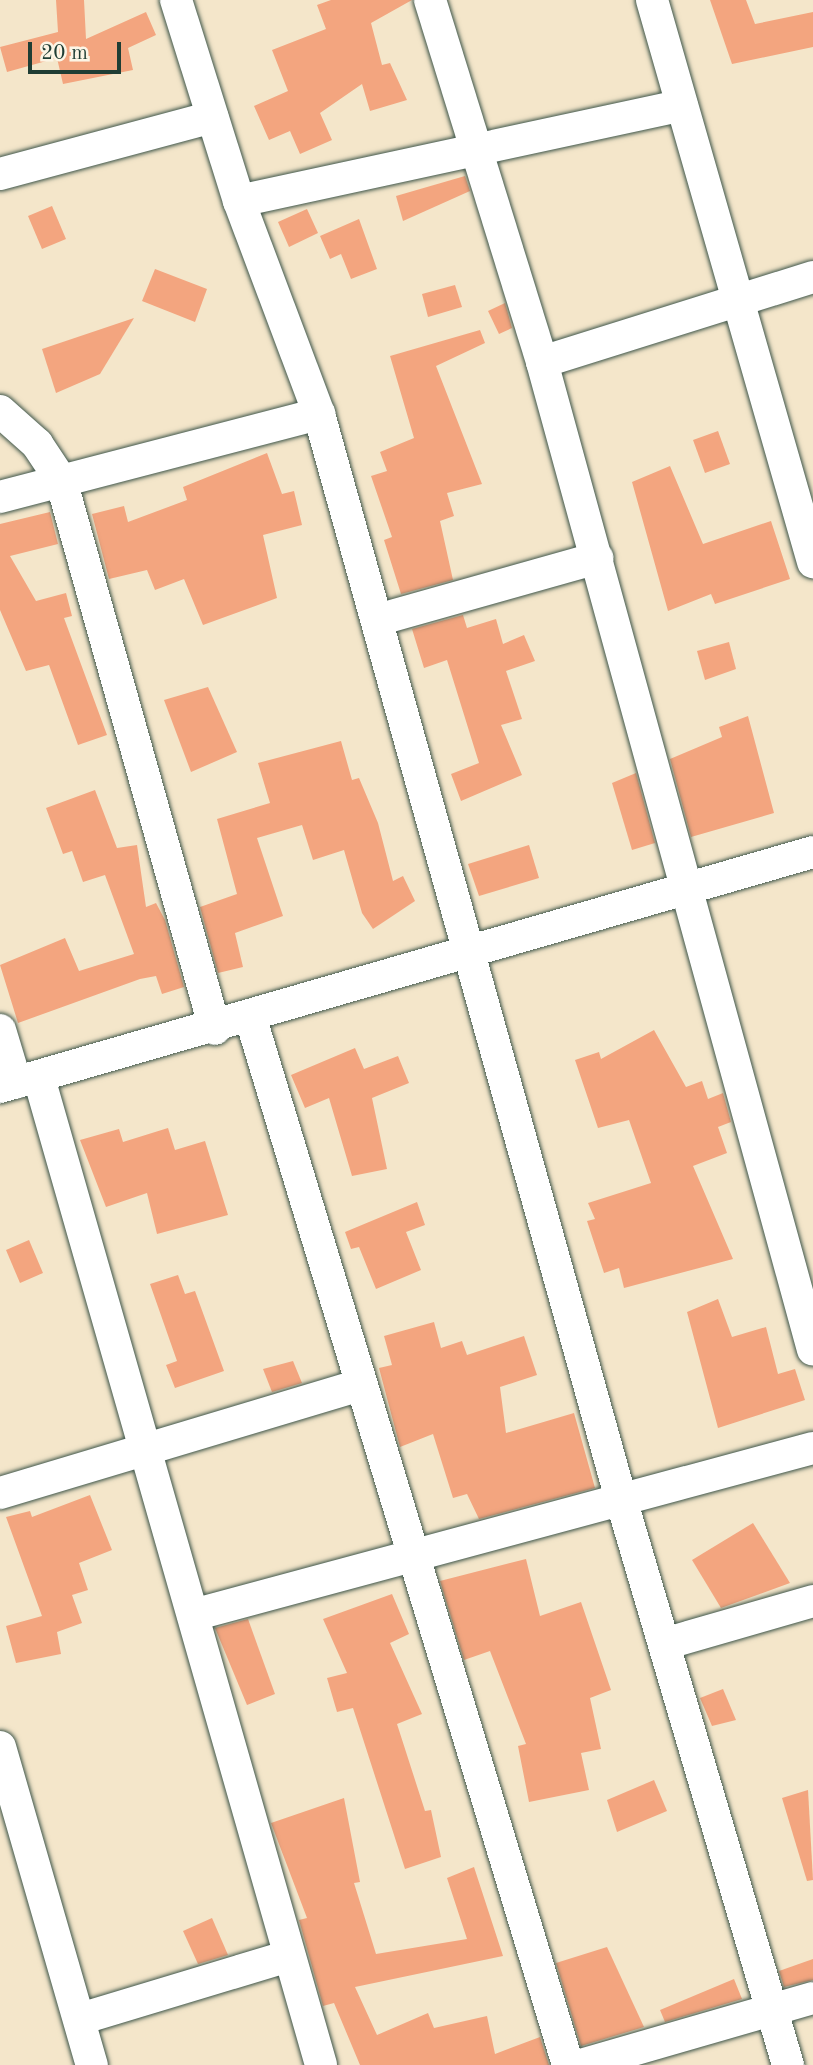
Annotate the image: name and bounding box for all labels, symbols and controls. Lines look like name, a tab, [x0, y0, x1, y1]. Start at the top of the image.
scale bar	[32, 28, 124, 72]
text: 20 m	[41, 43, 88, 64]

